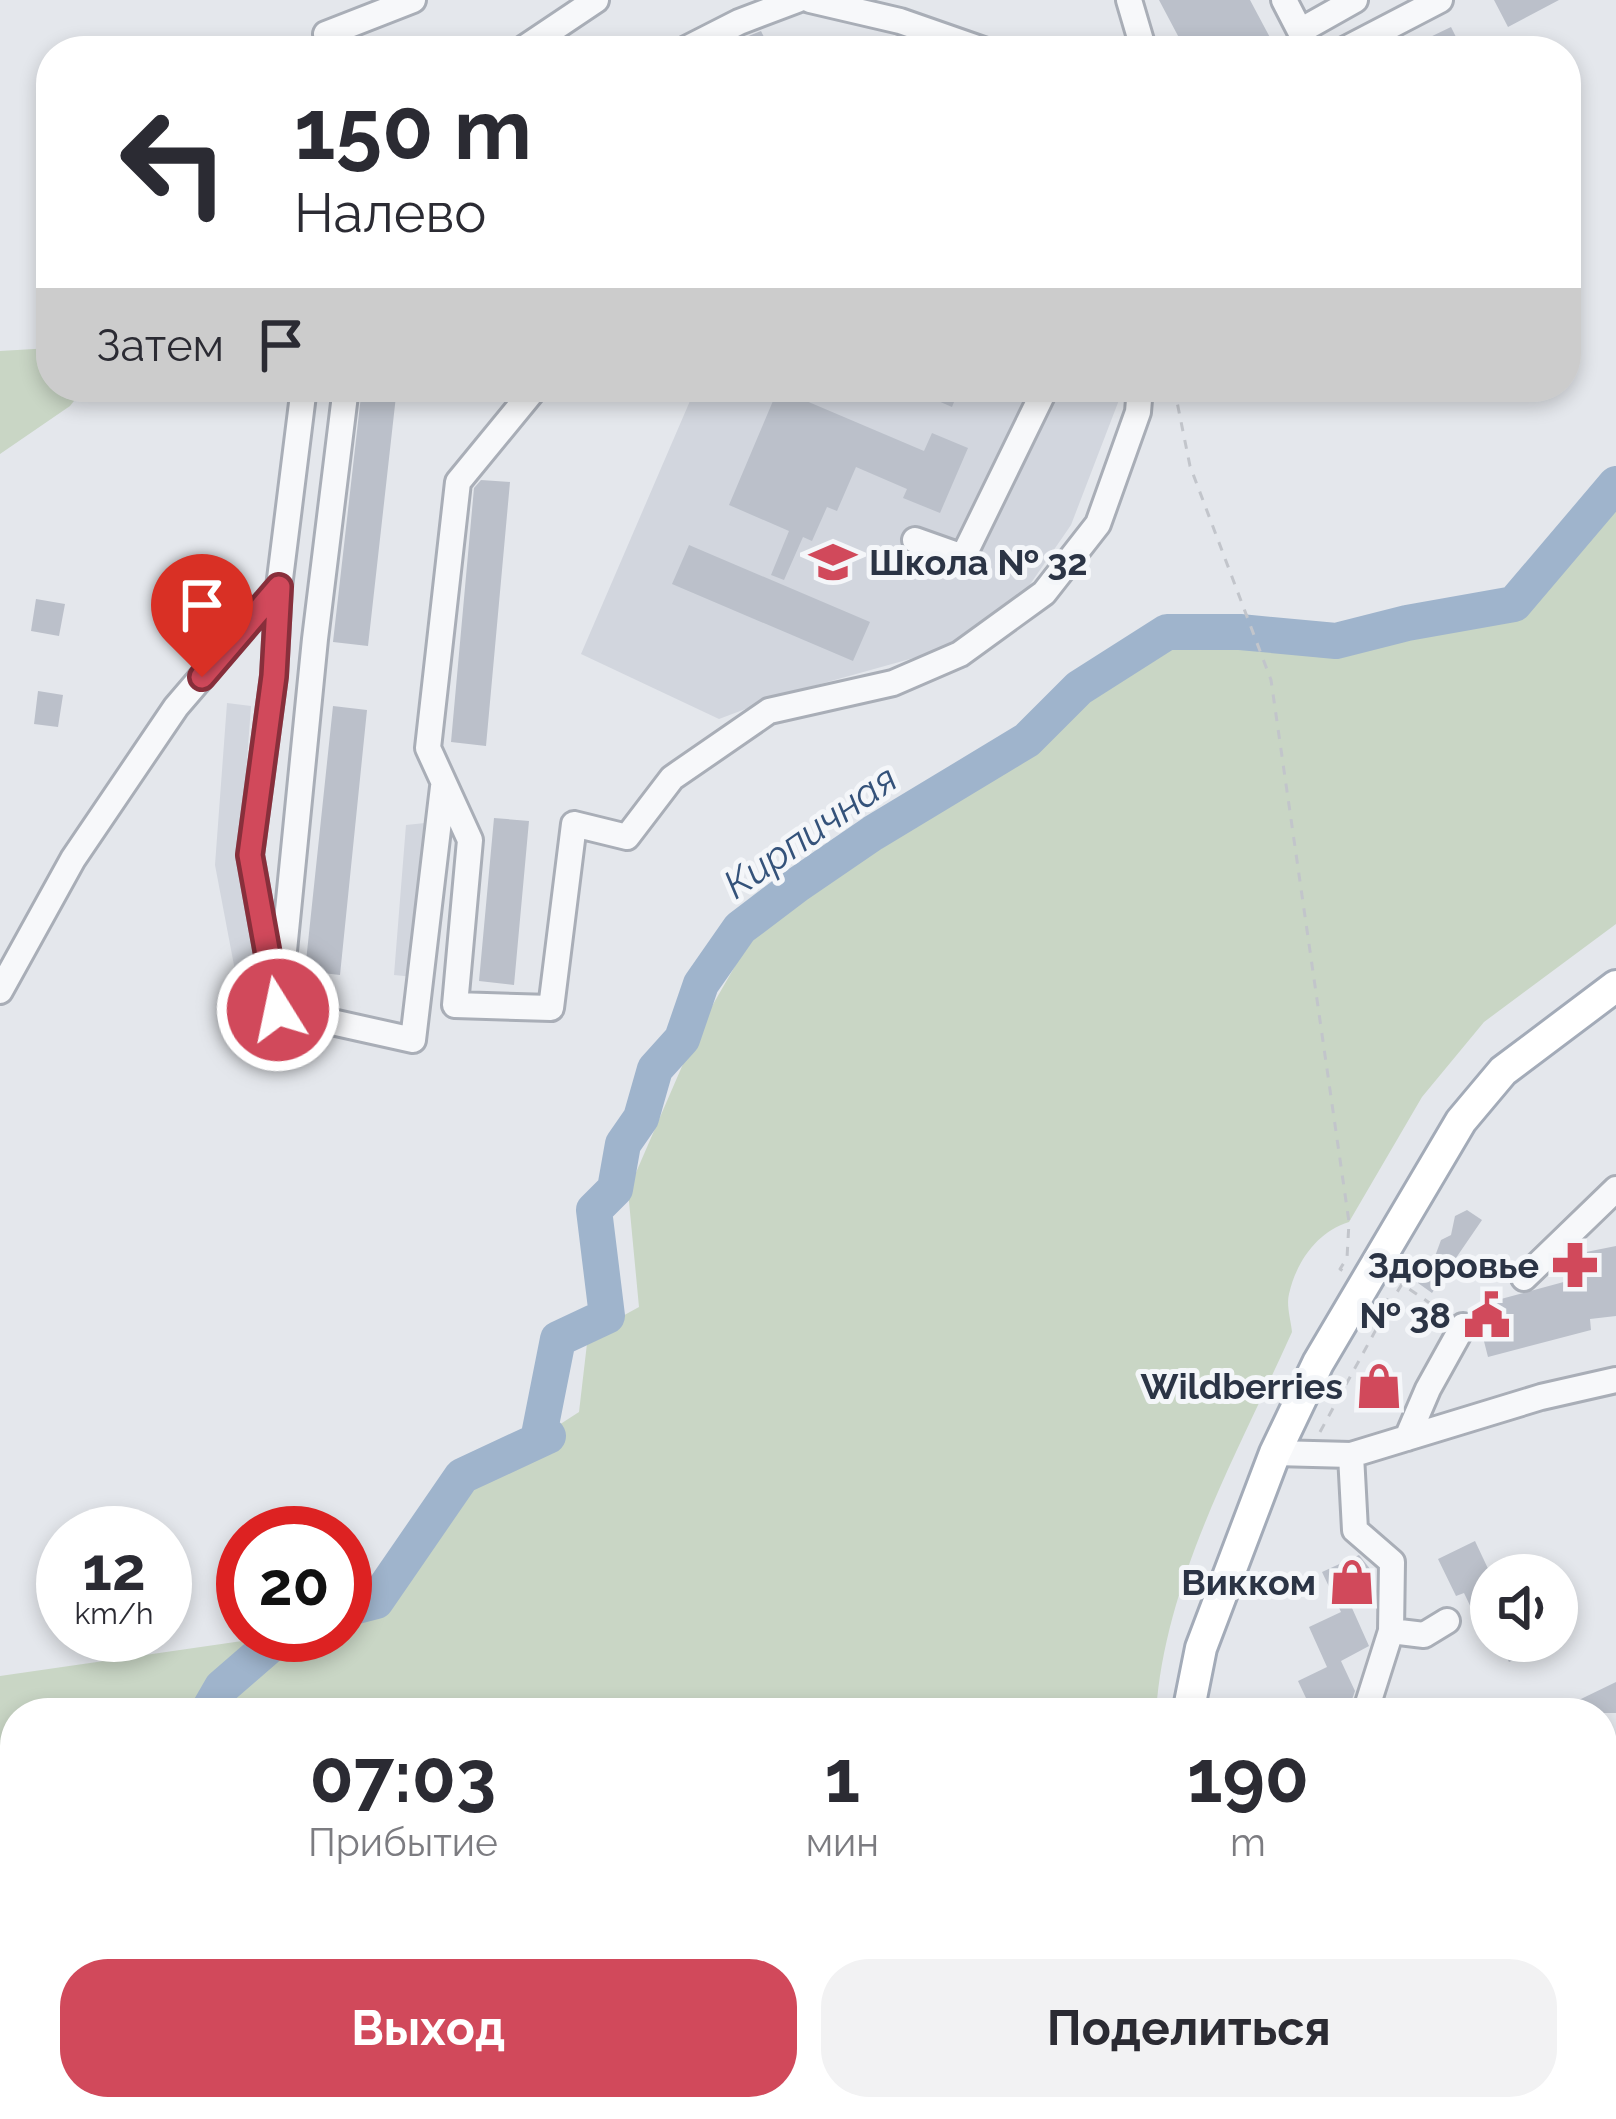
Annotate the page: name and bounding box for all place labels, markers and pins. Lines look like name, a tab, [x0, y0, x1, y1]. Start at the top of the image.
school or university icon: Школа № 32	[808, 537, 858, 587]
place label: Школа № 32	[869, 541, 1088, 583]
pin	[151, 554, 253, 677]
pharmacy icon: Здоровье	[1550, 1240, 1600, 1290]
place label: Здоровье	[1367, 1244, 1539, 1286]
public building icon: № 38	[1462, 1290, 1512, 1340]
place label: № 38	[1359, 1294, 1451, 1336]
shop icon: Wildberries	[1354, 1361, 1404, 1411]
place label: Wildberries	[1140, 1365, 1343, 1407]
shop icon: Викком	[1327, 1557, 1377, 1607]
place label: Викком	[1181, 1561, 1316, 1603]

